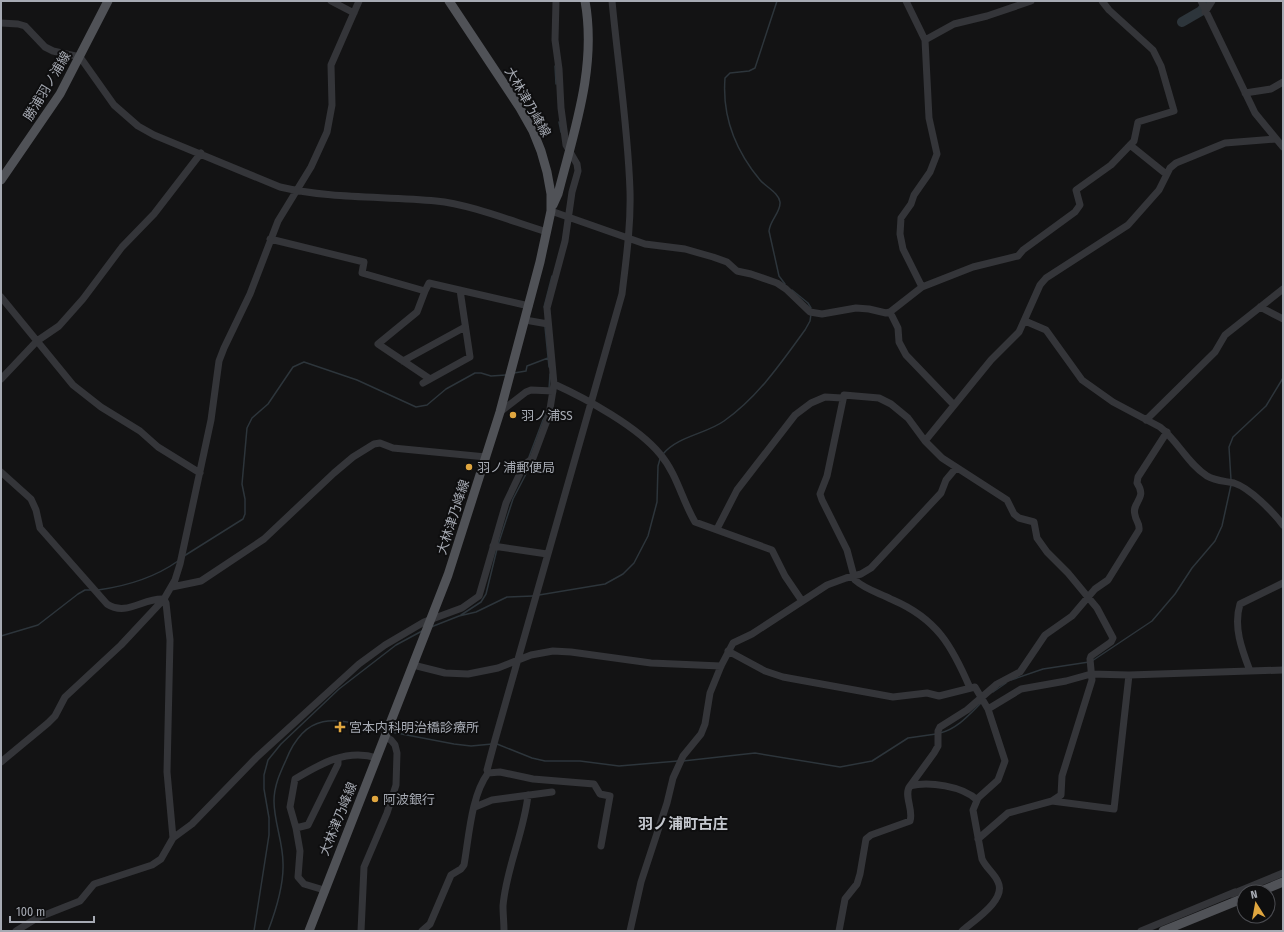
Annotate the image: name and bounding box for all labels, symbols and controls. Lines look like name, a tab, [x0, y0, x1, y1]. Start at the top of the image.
street label: 勝浦羽ノ浦線	[20, 49, 74, 123]
street label: 大林津乃峰線	[502, 64, 554, 140]
place label: 羽ノ浦SS	[521, 408, 573, 423]
marker: 羽ノ浦SS	[508, 410, 518, 420]
place label: 羽ノ浦郵便局	[477, 460, 555, 475]
marker: 羽ノ浦郵便局	[464, 462, 474, 472]
street label: 大林津乃峰線	[434, 478, 472, 556]
place label: 宮本内科明治橋診療所	[349, 720, 479, 735]
marker: 宮本内科明治橋診療所	[334, 721, 346, 733]
street label: 大林津乃峰線	[316, 780, 360, 858]
place label: 阿波銀行	[383, 792, 435, 807]
marker: 阿波銀行	[370, 794, 380, 804]
district label: 羽ノ浦町古庄	[638, 815, 728, 833]
north arrow	[1236, 884, 1276, 924]
text: N	[1250, 888, 1259, 902]
scale bar	[10, 898, 94, 924]
text: 100 m	[16, 905, 45, 919]

